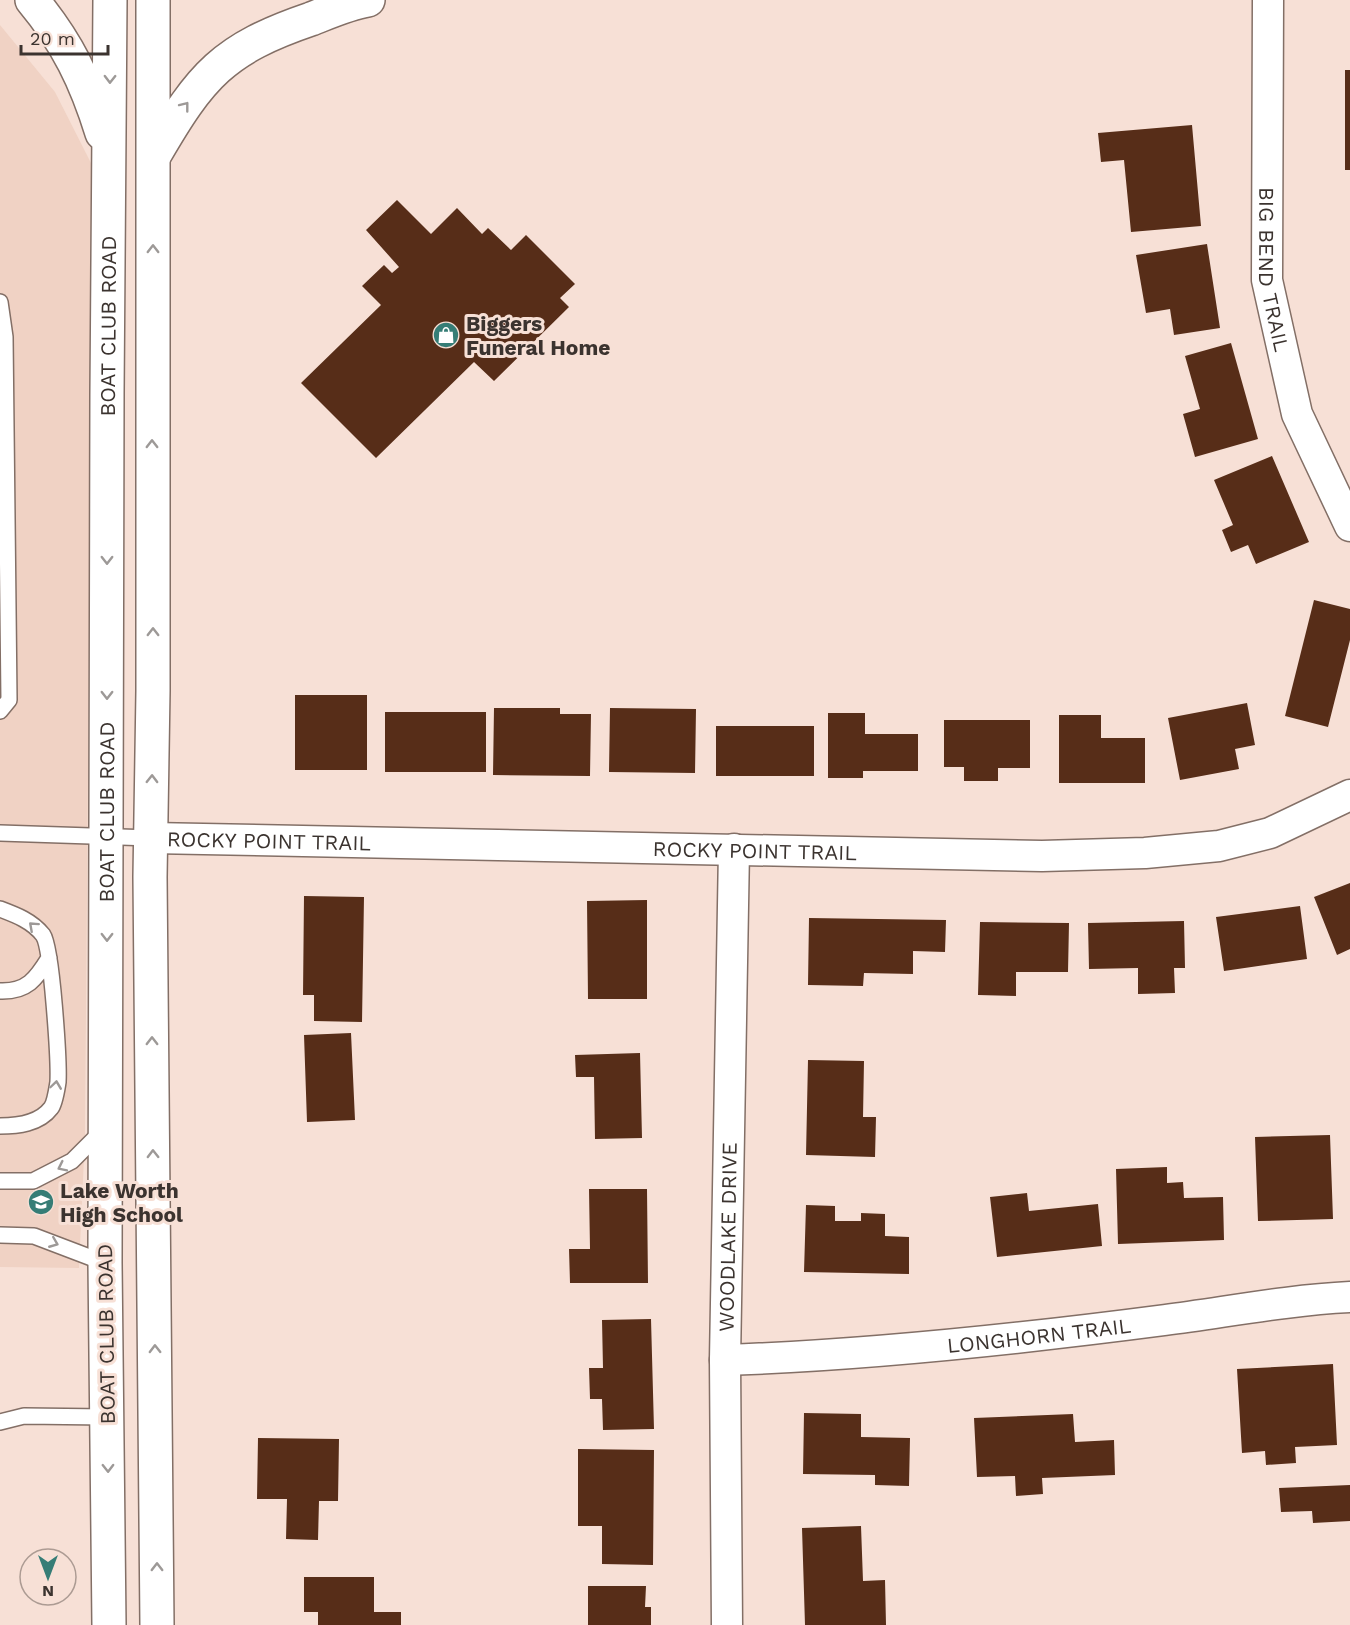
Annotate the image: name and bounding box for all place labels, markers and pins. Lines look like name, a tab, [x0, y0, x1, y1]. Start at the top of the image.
place label: Biggers Funeral Home	[466, 311, 610, 360]
shop icon: Biggers Funeral Home	[431, 320, 461, 350]
place label: Lake Worth High School	[60, 1178, 183, 1227]
school or university icon: Lake Worth High School	[26, 1187, 56, 1217]

